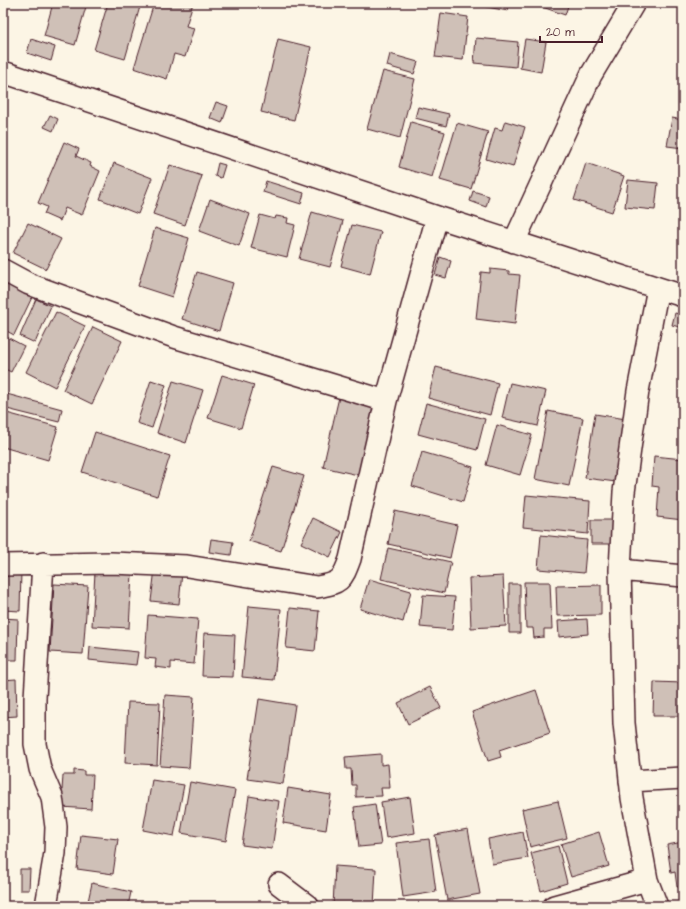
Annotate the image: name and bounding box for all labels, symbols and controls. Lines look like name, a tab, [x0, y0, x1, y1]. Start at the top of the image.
scale bar	[540, 18, 602, 44]
text: 20 m	[546, 24, 575, 41]

